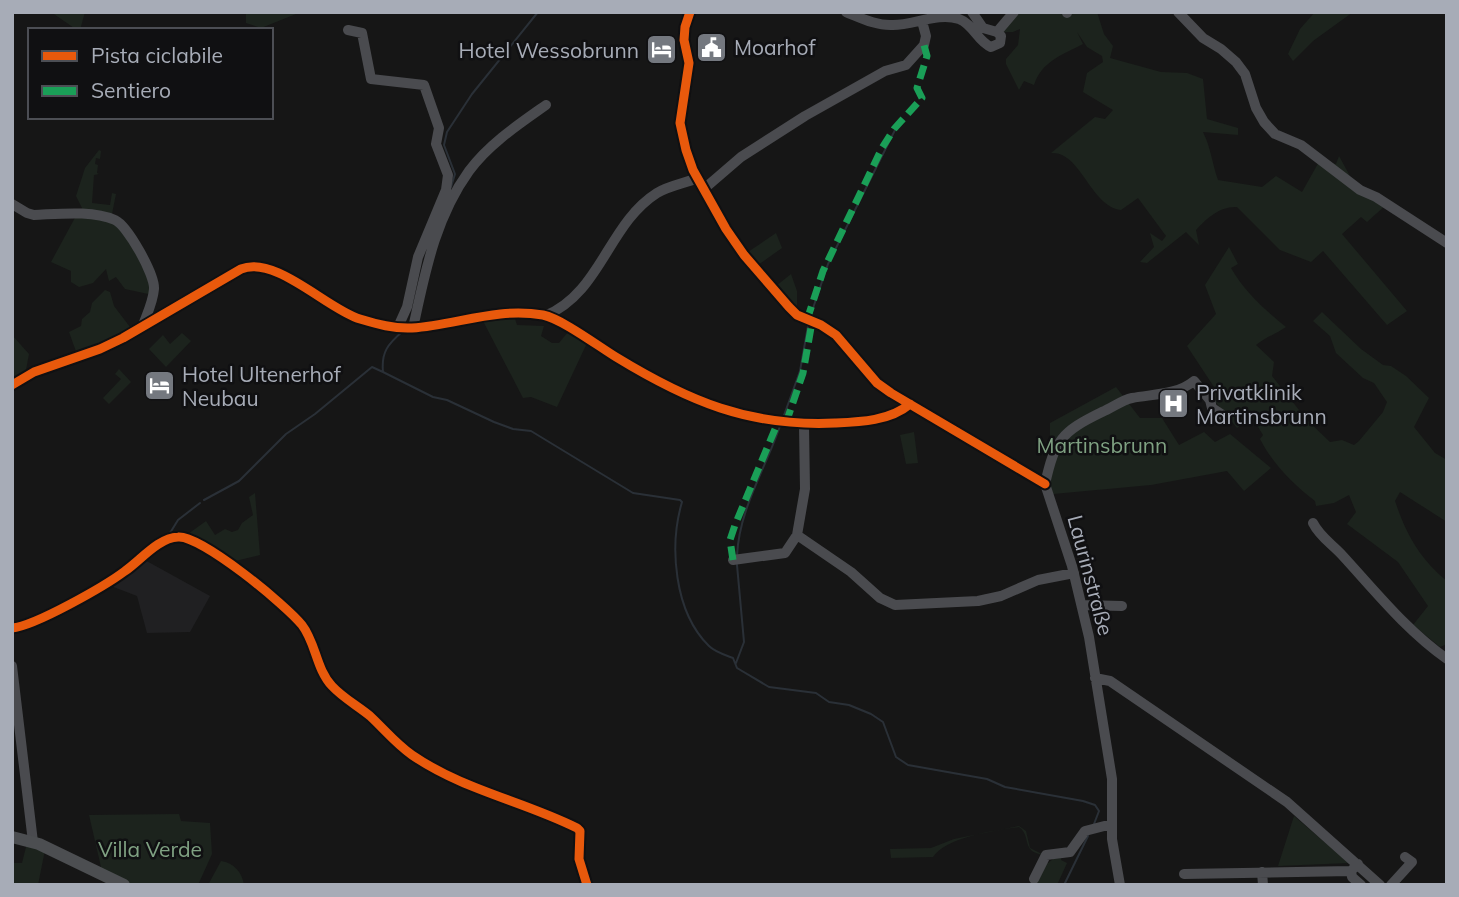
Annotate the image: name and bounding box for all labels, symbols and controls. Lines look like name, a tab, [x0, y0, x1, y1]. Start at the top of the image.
legend	[28, 28, 273, 119]
public building icon: Moarhof	[694, 30, 728, 64]
hotel icon: Hotel Wessobrunn	[645, 33, 679, 67]
place label: Moarhof	[734, 34, 816, 60]
place label: Hotel Wessobrunn	[459, 37, 639, 63]
text: Pista ciclabile	[91, 42, 223, 68]
text: Sentiero	[91, 77, 171, 103]
place label: Hotel Ultenerhof Neubau	[182, 361, 342, 411]
hotel icon: Hotel Ultenerhof Neubau	[142, 369, 176, 403]
place label: Privatklinik Martinsbrunn	[1196, 379, 1327, 429]
hospital icon: Privatklinik Martinsbrunn	[1156, 387, 1190, 421]
park label: Martinsbrunn	[1037, 432, 1167, 458]
street label: Laurinstraße	[1062, 512, 1120, 638]
park label: Villa Verde	[98, 836, 202, 862]

